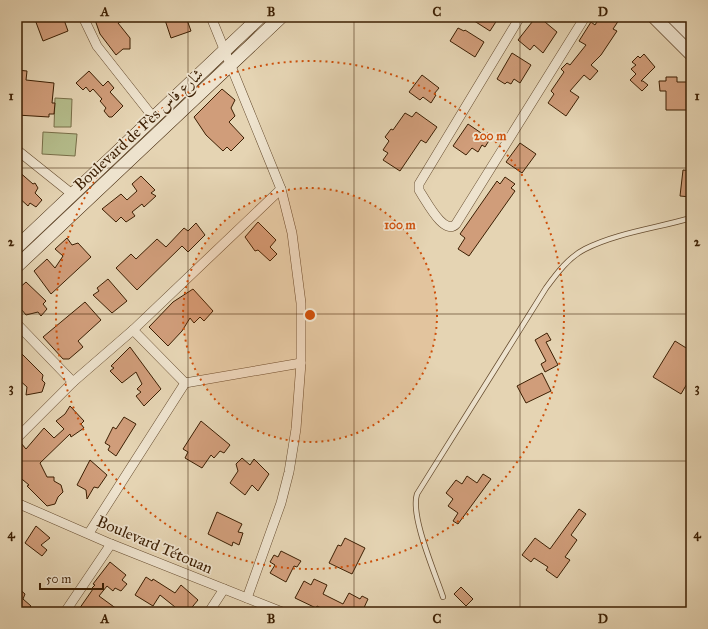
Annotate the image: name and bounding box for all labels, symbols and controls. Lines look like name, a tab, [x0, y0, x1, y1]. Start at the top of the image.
text: A	[100, 4, 110, 20]
text: B	[267, 4, 276, 20]
text: C	[433, 4, 442, 20]
text: D	[598, 4, 608, 20]
street label: Boulevard de Fès شارع فاس	[70, 64, 210, 197]
text: 1	[8, 88, 14, 104]
text: 1	[694, 88, 700, 104]
text: 200 m	[474, 129, 507, 143]
text: 100 m	[384, 218, 417, 232]
text: 2	[8, 234, 15, 250]
text: 2	[694, 234, 701, 250]
centre of rings	[303, 308, 317, 322]
text: 3	[8, 380, 14, 396]
text: 3	[694, 380, 700, 396]
street label: Boulevard Tétouan	[94, 511, 216, 578]
text: 4	[7, 526, 15, 542]
text: 4	[693, 526, 701, 542]
scale bar	[40, 565, 103, 591]
text: 50 m	[46, 572, 71, 586]
text: A	[100, 611, 110, 627]
text: B	[267, 611, 276, 627]
text: C	[433, 611, 442, 627]
text: D	[598, 611, 608, 627]

